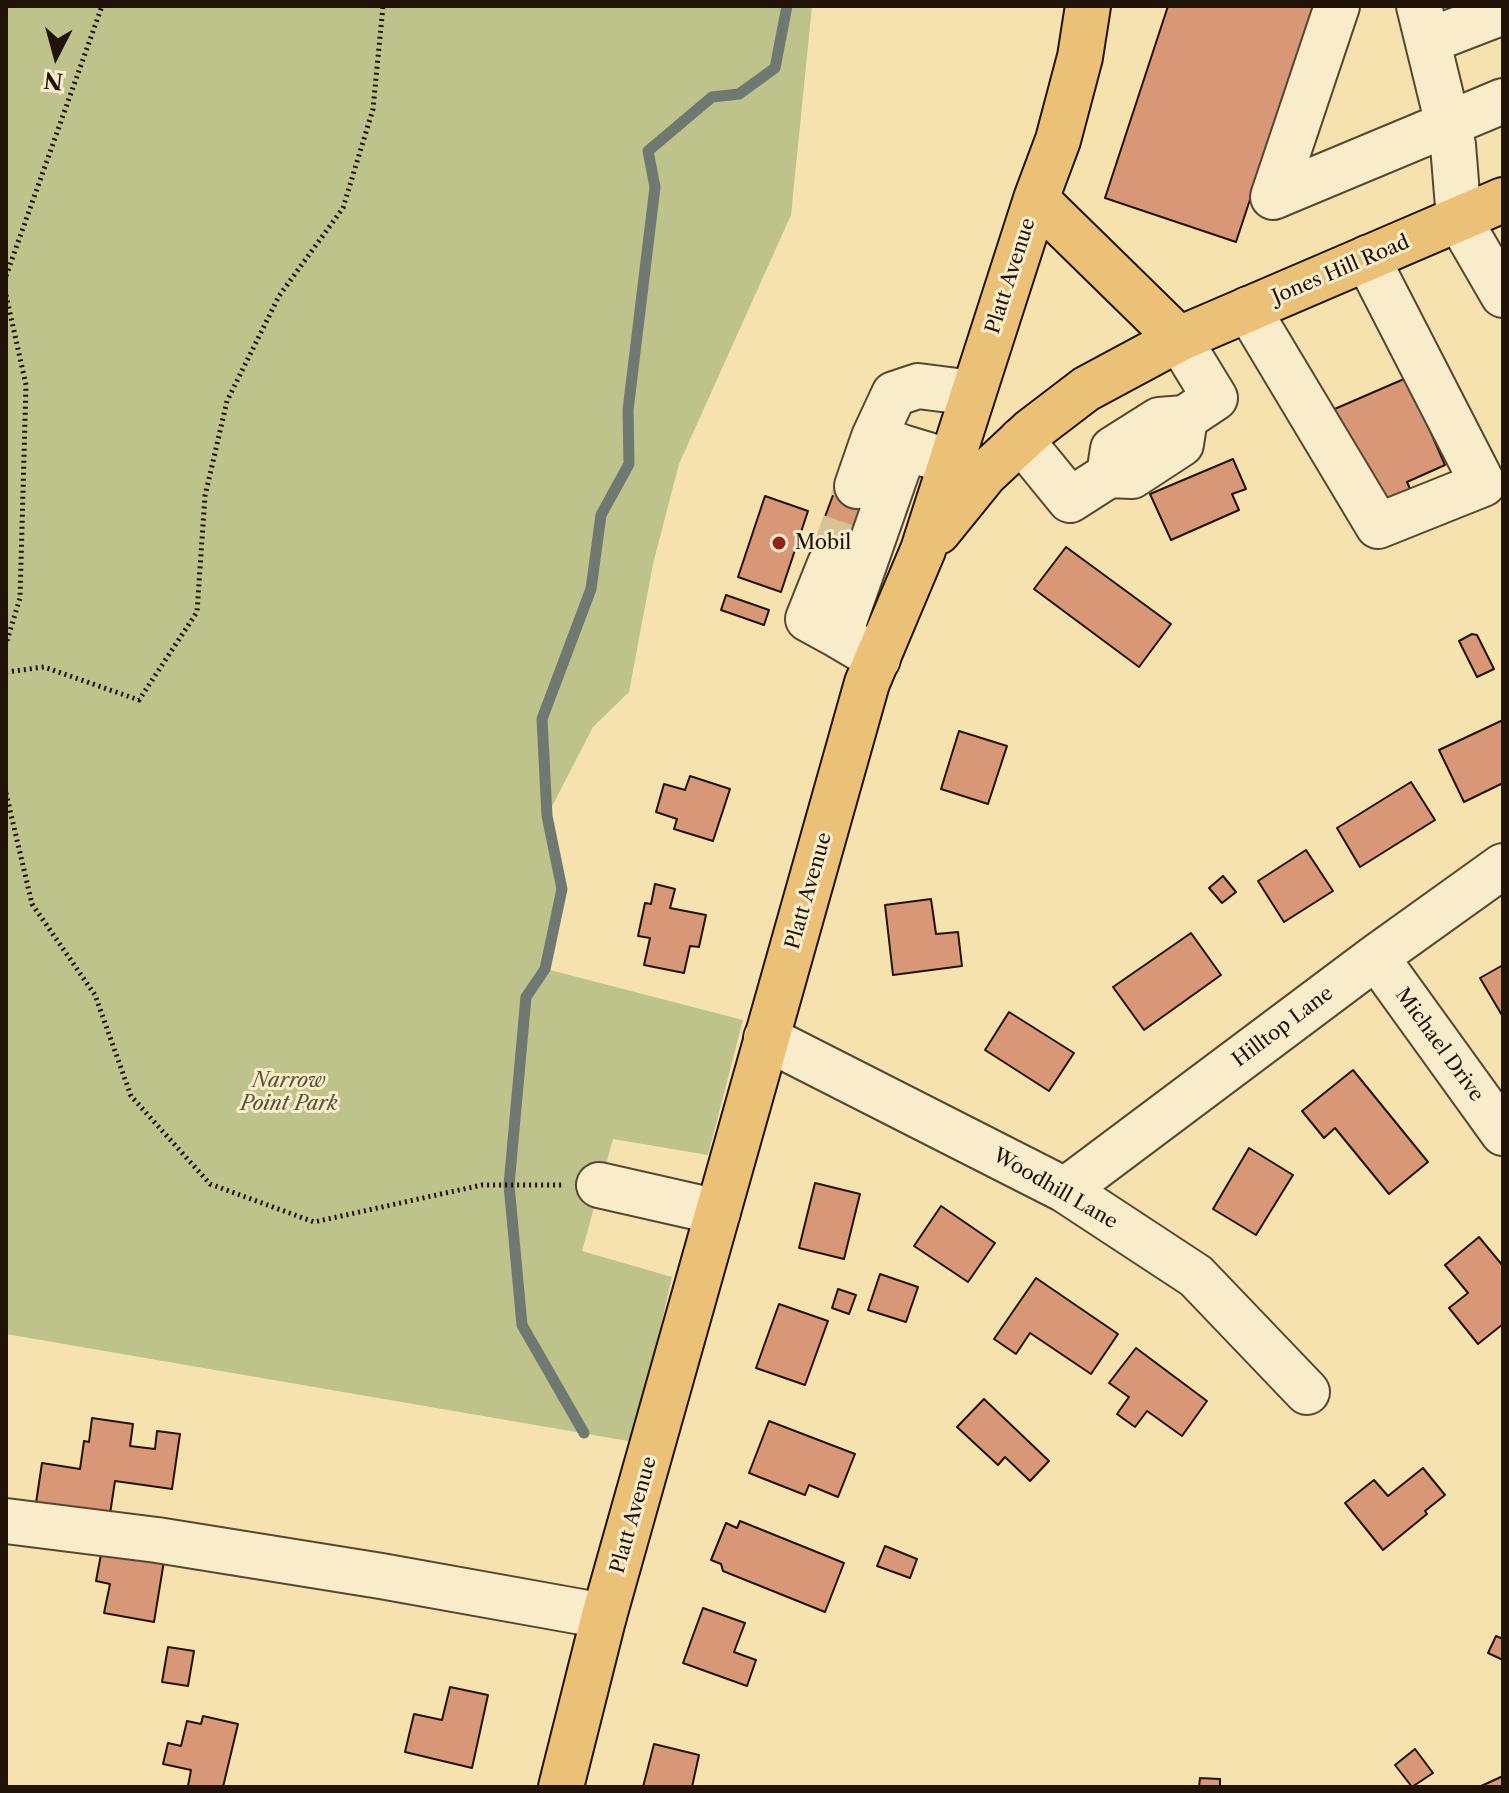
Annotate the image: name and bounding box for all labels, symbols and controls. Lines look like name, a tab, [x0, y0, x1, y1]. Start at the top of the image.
north arrow	[16, 16, 96, 96]
text: N	[43, 66, 64, 95]
street label: Platt Avenue	[981, 215, 1041, 337]
street label: Jones Hill Road	[1269, 230, 1413, 310]
place label: Mobil	[795, 531, 851, 555]
marker: Mobil	[770, 534, 788, 552]
street label: Platt Avenue	[781, 830, 837, 952]
street label: Hilltop Lane	[1228, 981, 1338, 1073]
street label: Michael Drive	[1390, 984, 1488, 1106]
park label: Narrow Point Park	[240, 1069, 338, 1116]
street label: Woodhill Lane	[988, 1144, 1122, 1234]
street label: Platt Avenue	[606, 1454, 662, 1576]

